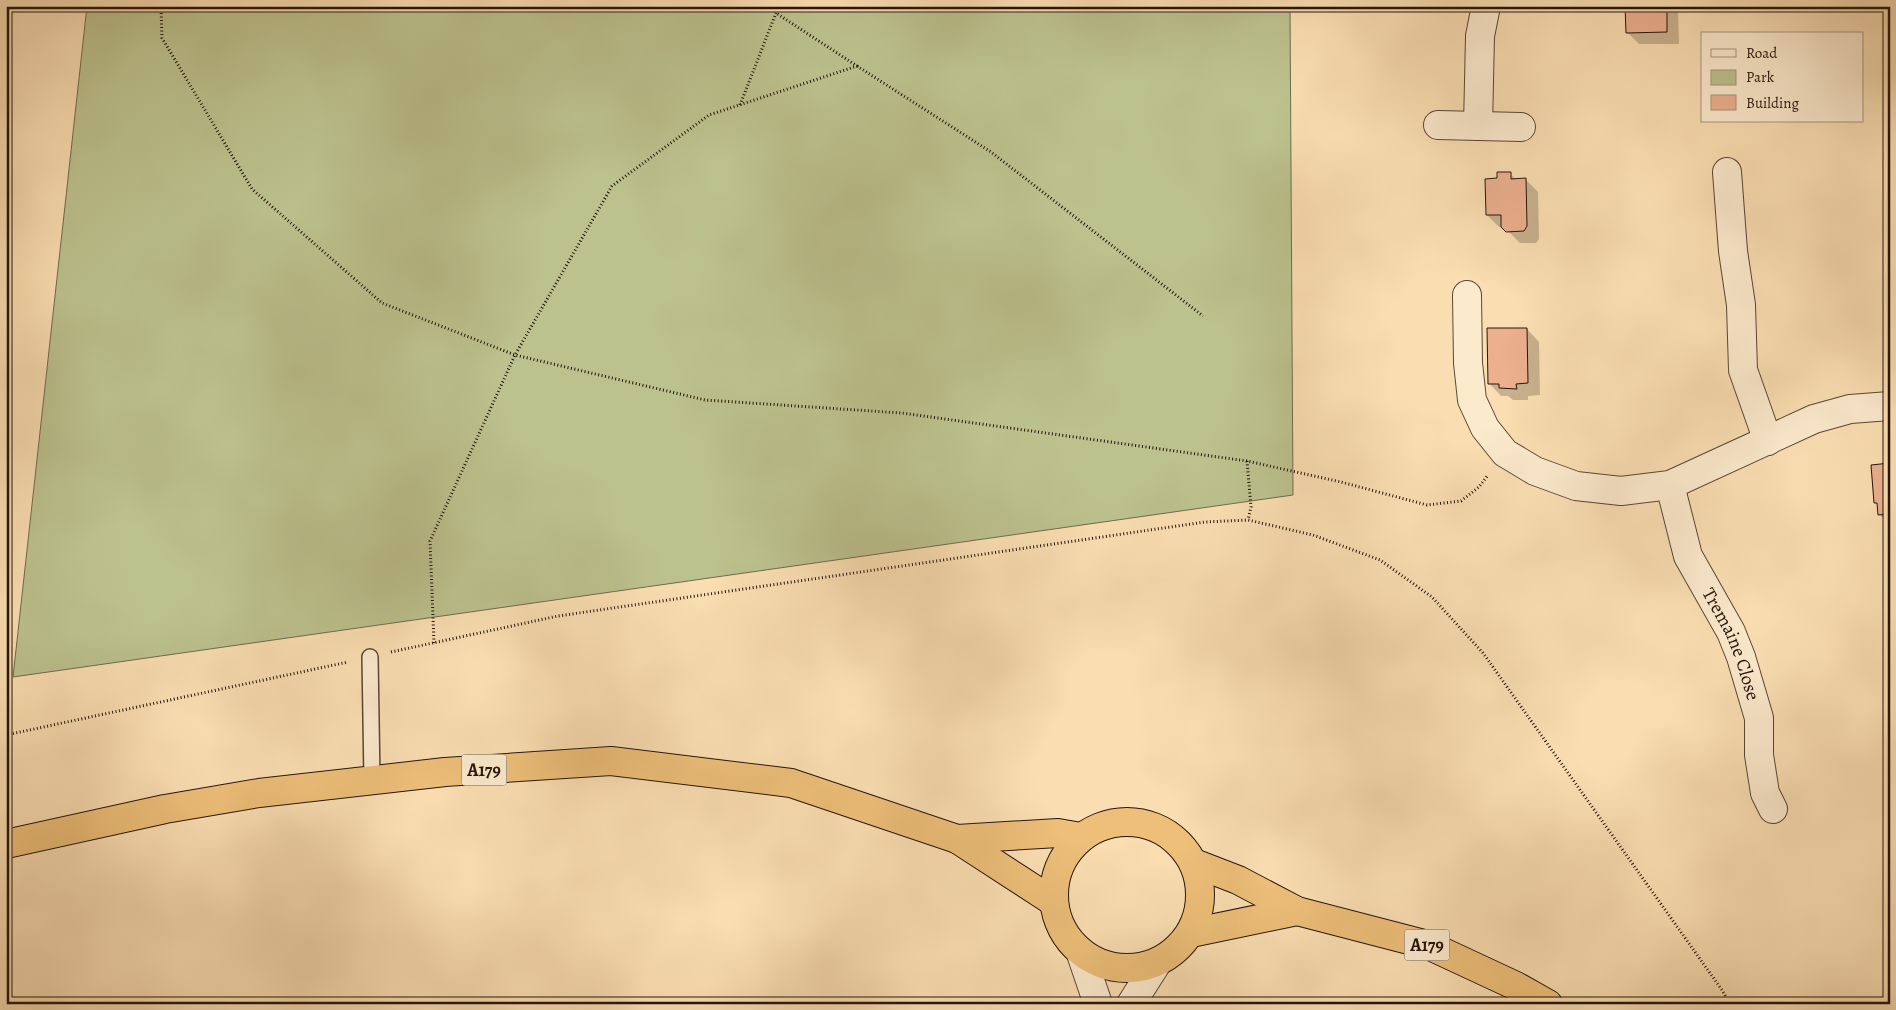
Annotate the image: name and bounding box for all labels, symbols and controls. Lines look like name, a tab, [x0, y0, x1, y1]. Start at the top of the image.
legend	[1701, 32, 1864, 122]
text: Road	[1746, 43, 1778, 63]
text: Park	[1746, 67, 1775, 87]
text: Building	[1746, 93, 1799, 113]
street label: Tremaine Close	[1696, 583, 1766, 704]
road number: A179	[462, 754, 506, 786]
road number: A179	[1404, 930, 1450, 960]

